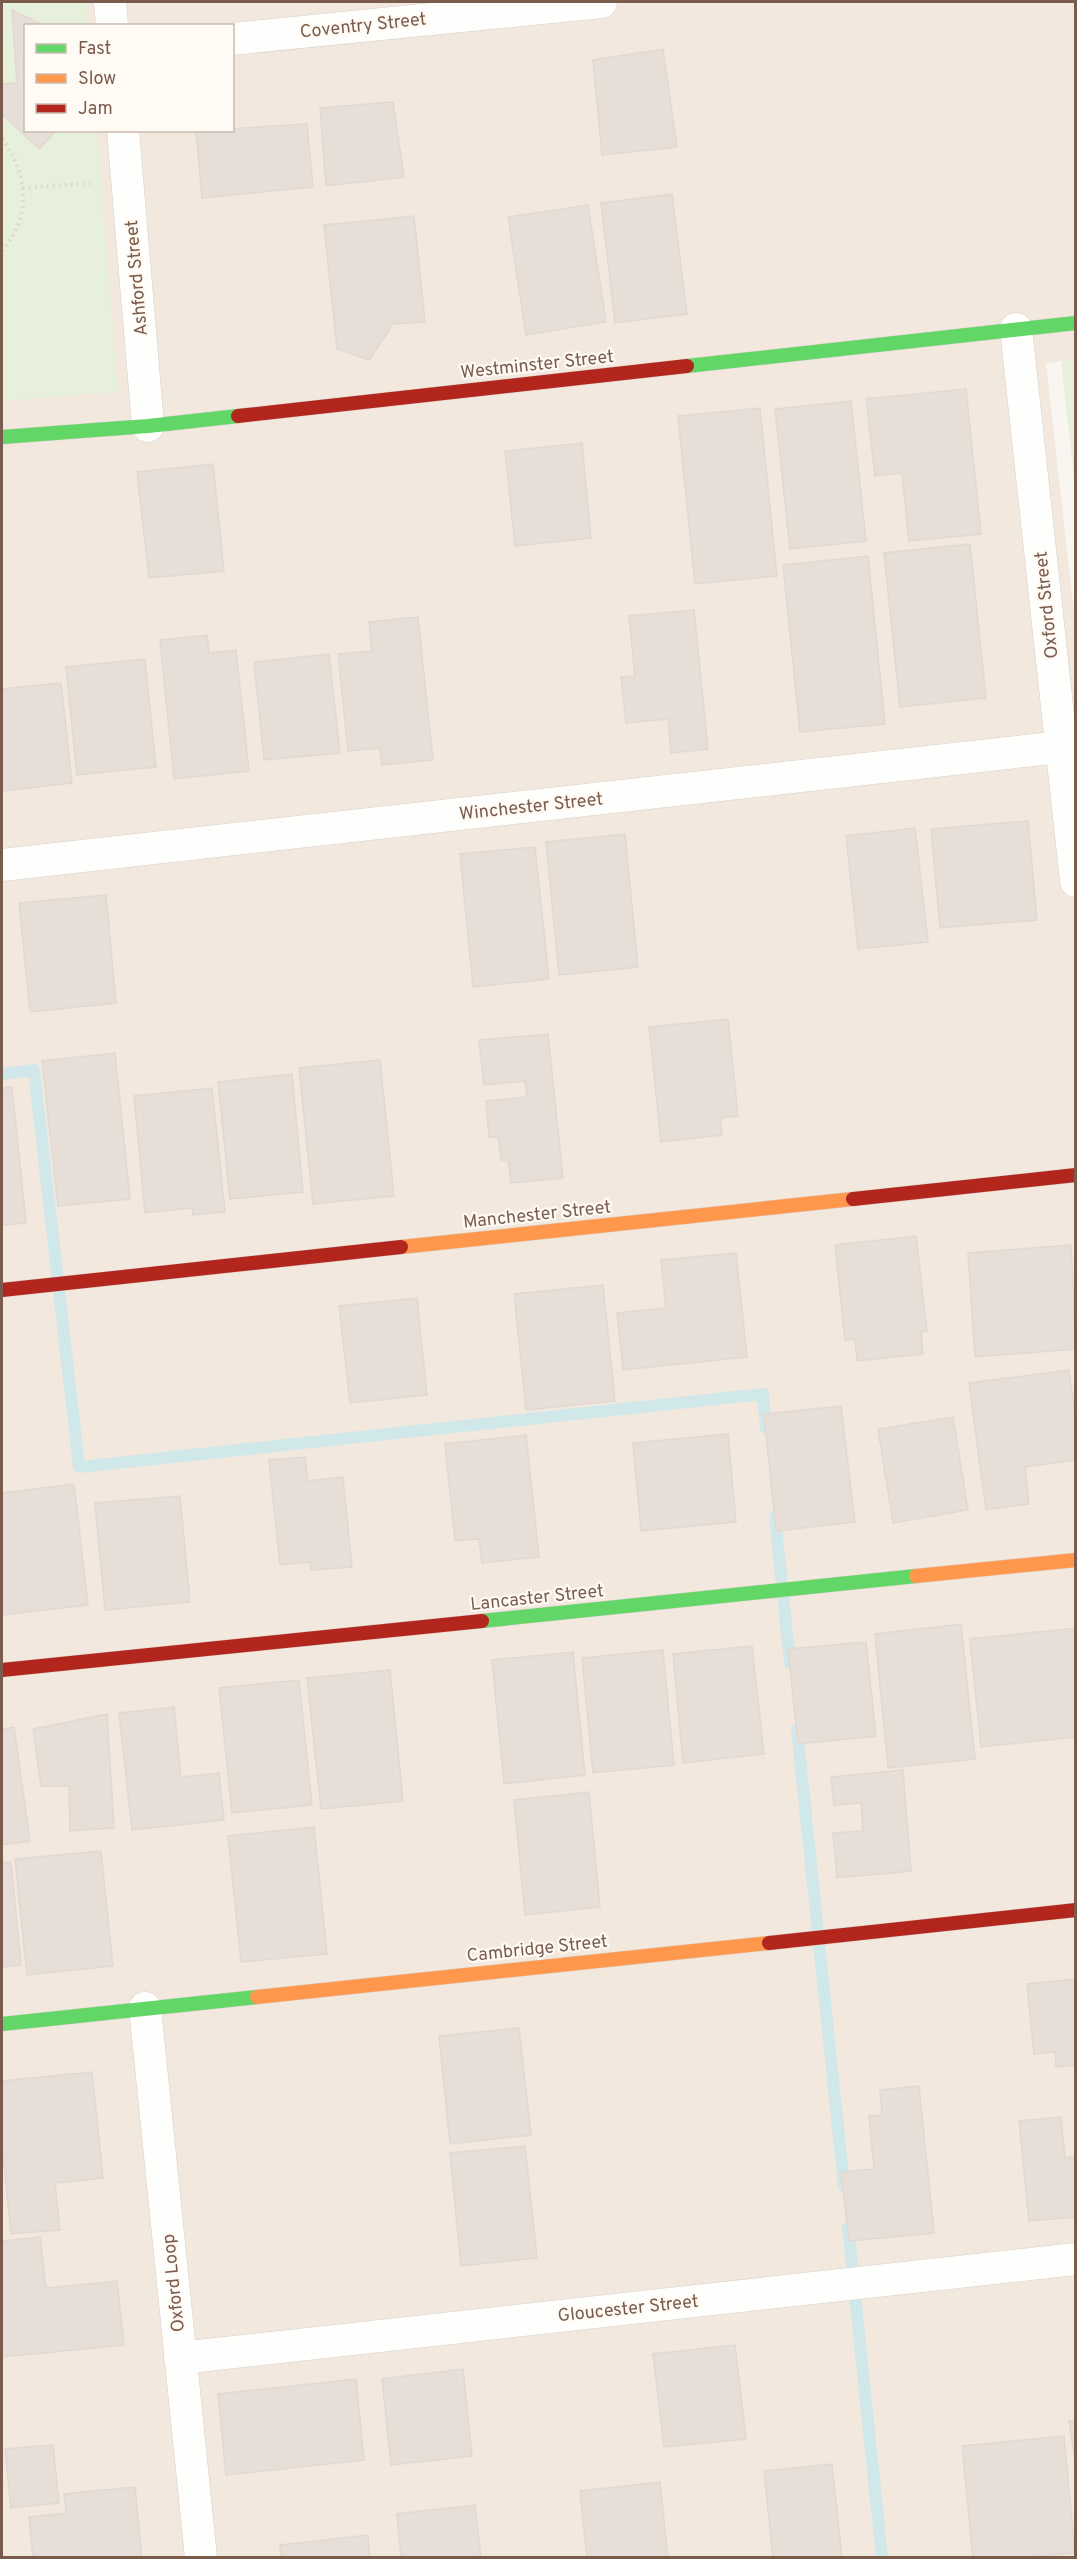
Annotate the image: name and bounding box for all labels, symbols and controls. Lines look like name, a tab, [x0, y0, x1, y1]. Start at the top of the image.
street label: Coventry Street	[299, 8, 428, 45]
legend	[24, 24, 234, 132]
text: Fast	[78, 38, 111, 61]
text: Slow	[78, 68, 116, 91]
text: Jam	[78, 98, 113, 121]
street label: Ashford Street	[121, 219, 154, 337]
street label: Westminster Street	[459, 346, 615, 385]
street label: Oxford Street	[1030, 550, 1065, 660]
street label: Winchester Street	[458, 789, 604, 826]
street label: Manchester Street	[462, 1196, 612, 1235]
street label: Lancaster Street	[469, 1580, 605, 1617]
street label: Cambridge Street	[465, 1931, 609, 1968]
street label: Oxford Loop	[158, 2233, 191, 2333]
street label: Gloucester Street	[557, 2291, 700, 2328]

